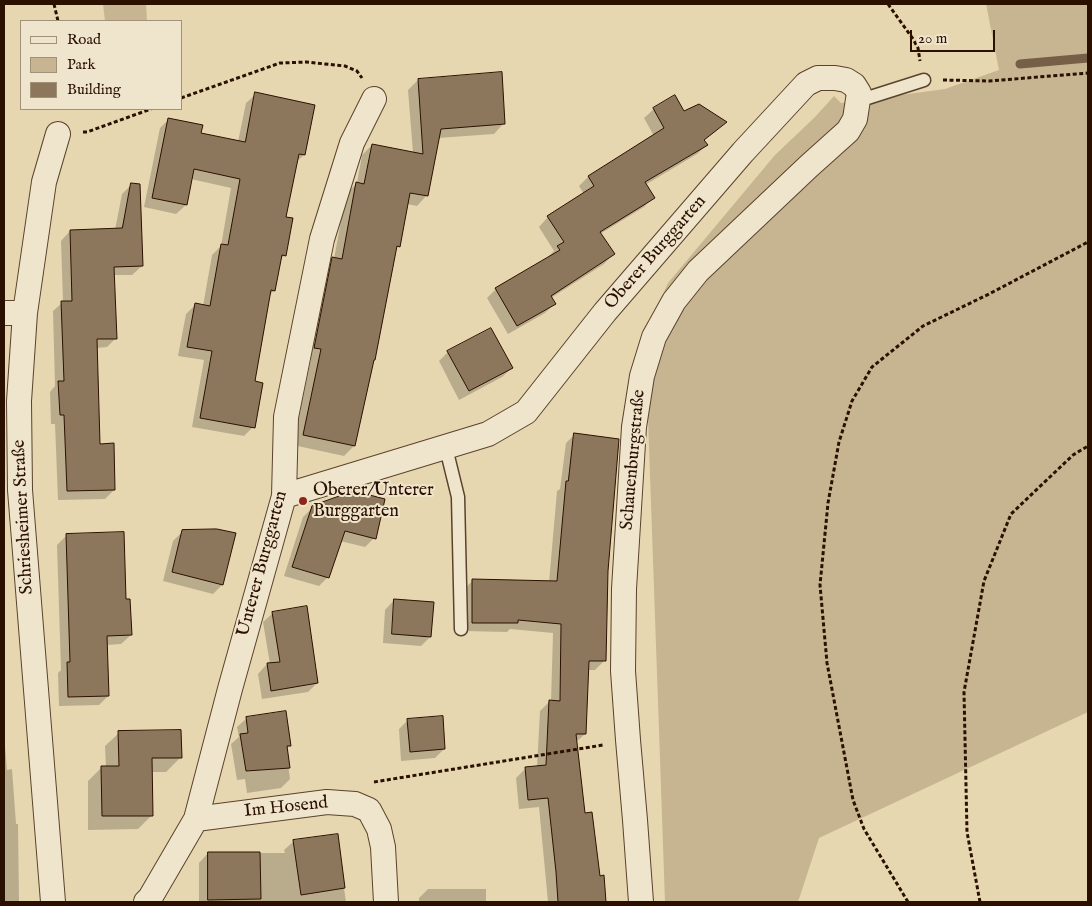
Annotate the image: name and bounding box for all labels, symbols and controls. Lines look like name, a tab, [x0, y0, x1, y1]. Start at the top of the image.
legend	[20, 20, 182, 110]
scale bar	[912, 20, 997, 52]
text: 20 m	[918, 29, 947, 48]
text: Road	[67, 30, 101, 49]
text: Park	[67, 55, 96, 74]
text: Building	[67, 80, 121, 99]
street label: Oberer Burggarten	[601, 192, 711, 314]
street label: Schauenburgstraße	[617, 389, 651, 531]
street label: Schriesheimer Straße	[9, 439, 39, 595]
place label: Oberer/Unterer Burggarten	[313, 480, 434, 522]
street label: Unterer Burggarten	[233, 489, 293, 639]
marker: Oberer/Unterer Burggarten	[297, 495, 309, 507]
street label: Im Hosend	[243, 793, 329, 823]

